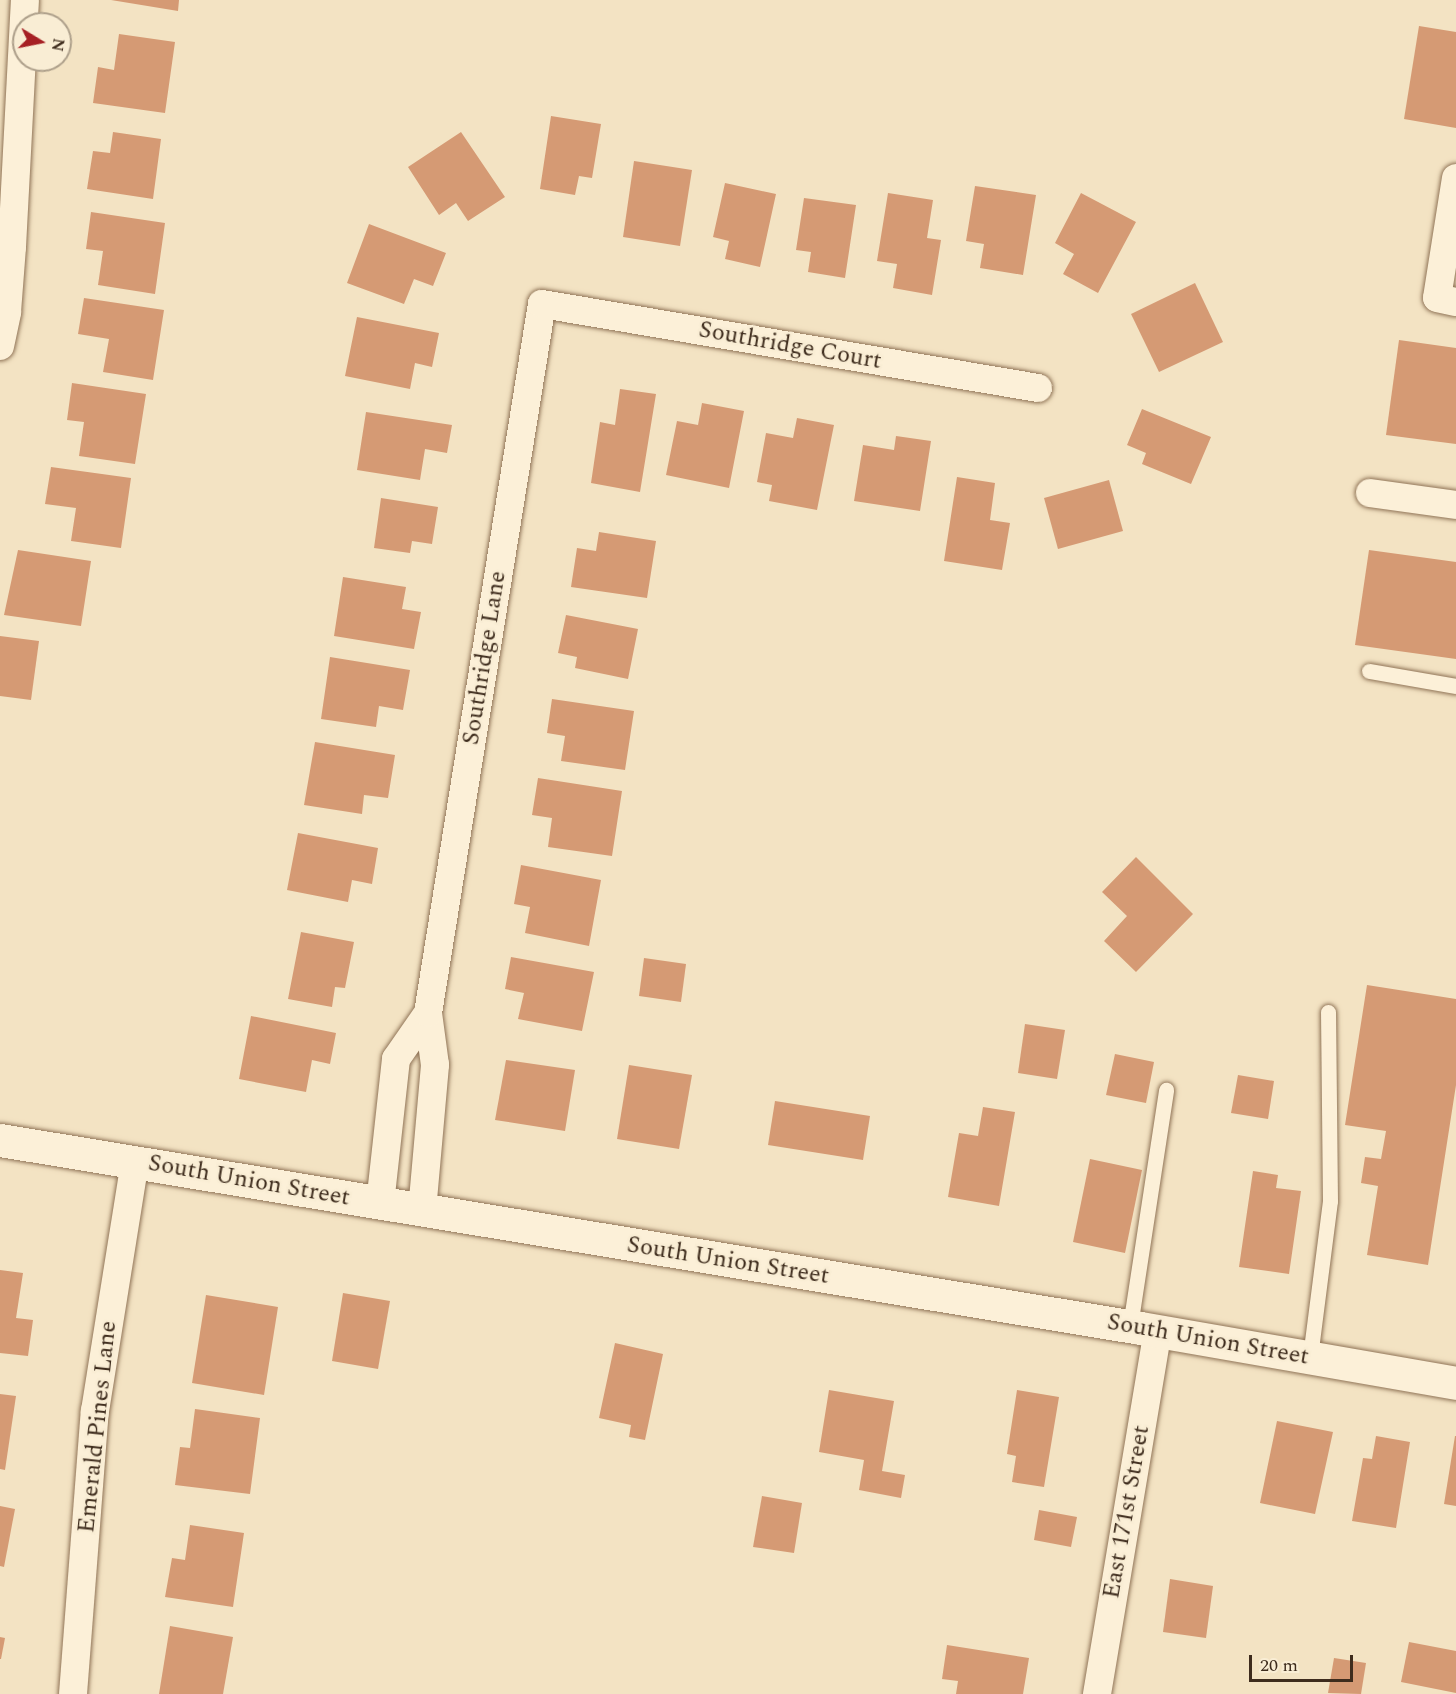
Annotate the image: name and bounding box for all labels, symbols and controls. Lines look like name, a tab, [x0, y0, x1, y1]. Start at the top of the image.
north arrow	[12, 12, 72, 72]
text: N	[45, 36, 71, 53]
street label: Southridge Court	[696, 316, 884, 376]
street label: Southridge Lane	[457, 569, 513, 747]
street label: South Union Street	[146, 1149, 352, 1213]
street label: South Union Street	[625, 1231, 831, 1291]
street label: South Union Street	[1105, 1308, 1311, 1372]
street label: Emerald Pines Lane	[73, 1320, 123, 1534]
street label: East 171st Street	[1098, 1423, 1156, 1601]
scale bar	[1252, 1643, 1356, 1681]
text: 20 m	[1260, 1652, 1298, 1679]

